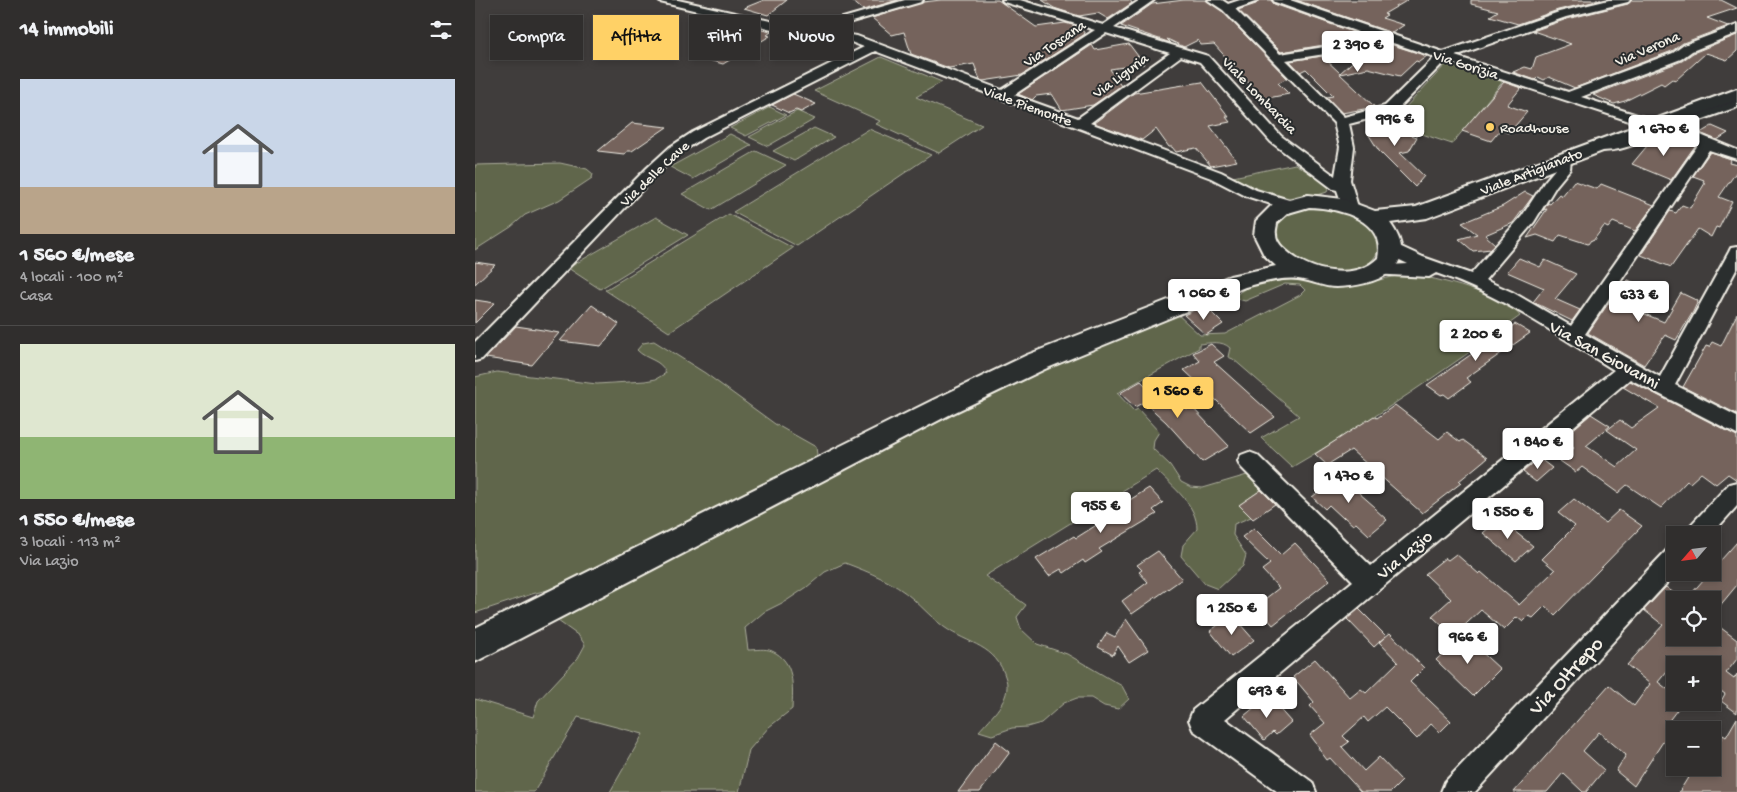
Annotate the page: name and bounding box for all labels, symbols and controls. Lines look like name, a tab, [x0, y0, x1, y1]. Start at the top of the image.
chip: Compra	[490, 15, 583, 60]
chip: Affitta	[593, 15, 679, 60]
chip: Filtri	[689, 15, 760, 60]
chip: Nuovo	[770, 15, 853, 60]
icon: filters	[427, 16, 455, 44]
street label: Via Toscana	[1020, 17, 1090, 73]
text: 14 immobili	[20, 18, 113, 43]
street label: Via Verona	[1612, 28, 1683, 72]
pin: 2 390 €	[1312, 30, 1404, 73]
text: 2 390 €	[1333, 37, 1383, 56]
street label: Via Gorizia	[1430, 47, 1501, 85]
street label: Via Liguria	[1089, 50, 1153, 103]
street label: Viale Lombardia	[1217, 53, 1300, 139]
street label: Viale Piemonte	[979, 82, 1074, 131]
pin: 996 €	[1360, 104, 1430, 147]
icon: home	[193, 111, 283, 201]
text: 996 €	[1376, 111, 1414, 130]
pin: 1 670 €	[1618, 114, 1710, 157]
place label: Roadhouse	[1500, 120, 1569, 138]
marker: Roadhouse	[1484, 121, 1496, 133]
text: 1 670 €	[1639, 121, 1689, 140]
street label: Via delle Cave	[616, 137, 694, 212]
street label: Viale Artigianato	[1477, 145, 1585, 201]
text: 1 560 €/mese	[20, 244, 134, 269]
text: 4 locali · 100 m²	[20, 269, 123, 288]
pin: 1 060 €	[1158, 278, 1250, 321]
pin: 633 €	[1604, 280, 1674, 323]
text: 1 060 €	[1179, 285, 1229, 304]
text: 633 €	[1620, 287, 1658, 306]
text: Casa	[20, 288, 52, 307]
street label: Via San Giovanni	[1544, 317, 1663, 395]
pin: 2 200 €	[1430, 320, 1522, 362]
text: 2 200 €	[1451, 326, 1501, 345]
pin: 1 560 €	[1132, 376, 1224, 419]
icon: home	[193, 377, 283, 467]
text: 1 560 €	[1153, 383, 1203, 402]
pin: 1 840 €	[1492, 428, 1584, 470]
text: 1 840 €	[1514, 434, 1562, 453]
pin: 1 470 €	[1303, 462, 1395, 504]
text: 1 470 €	[1325, 468, 1373, 487]
pin: 955 €	[1066, 492, 1136, 534]
text: 955 €	[1082, 498, 1120, 517]
pin: 1 550 €	[1462, 498, 1554, 540]
text: 1 550 €	[1483, 504, 1533, 523]
text: 1 550 €/mese	[20, 509, 134, 534]
north arrow	[1666, 526, 1721, 581]
map controls	[1666, 526, 1721, 776]
street label: Via Lazio	[1373, 527, 1438, 586]
text: 3 locali · 113 m²	[20, 534, 121, 553]
text: Via Lazio	[20, 553, 79, 572]
button: locate	[1666, 591, 1721, 646]
pin: 1 250 €	[1186, 594, 1278, 636]
text: 1 250 €	[1208, 600, 1256, 619]
pin: 966 €	[1433, 622, 1503, 665]
text: 966 €	[1449, 629, 1487, 648]
street label: Via Oltrepo	[1524, 633, 1610, 723]
button: +	[1666, 656, 1721, 711]
pin: 693 €	[1232, 676, 1302, 719]
text: 693 €	[1248, 683, 1286, 702]
button: −	[1666, 721, 1721, 776]

